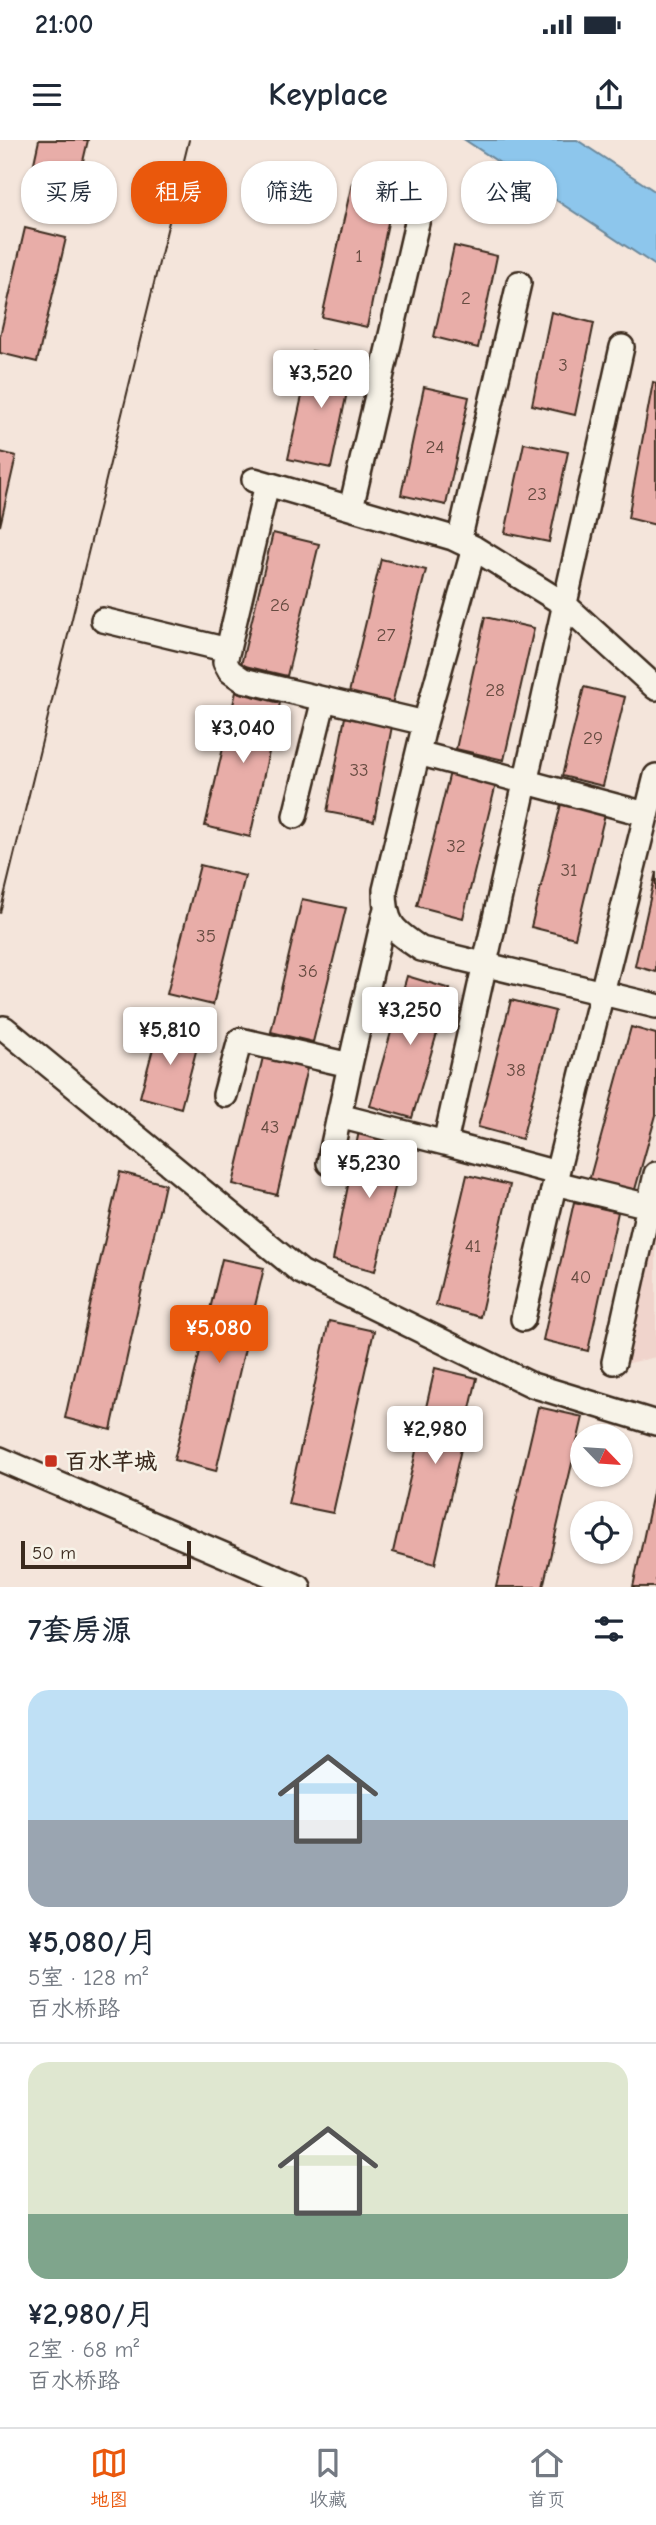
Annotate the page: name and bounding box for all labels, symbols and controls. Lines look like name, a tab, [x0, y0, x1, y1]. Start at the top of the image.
text: 21:00	[35, 10, 93, 40]
icon: menu	[28, 76, 66, 114]
text: Keyplace	[268, 76, 388, 113]
icon: share	[590, 76, 628, 114]
chip: 买房	[21, 161, 117, 224]
chip: 租房	[131, 161, 227, 224]
chip: 筛选	[241, 161, 337, 224]
chip: 新上	[351, 161, 447, 224]
chip: 公寓	[461, 161, 557, 224]
house number: 1	[355, 245, 363, 267]
house number: 2	[461, 287, 471, 309]
pin: ¥3,520	[264, 350, 378, 410]
house number: 3	[558, 354, 568, 376]
text: ¥3,520	[289, 359, 353, 386]
house number: 24	[425, 436, 445, 458]
house number: 23	[527, 483, 547, 505]
house number: 26	[270, 594, 290, 616]
house number: 27	[377, 624, 395, 646]
house number: 28	[485, 679, 505, 701]
pin: ¥3,040	[186, 706, 300, 765]
text: ¥3,040	[211, 714, 275, 741]
house number: 29	[583, 727, 603, 749]
house number: 33	[349, 759, 369, 781]
house number: 32	[446, 835, 466, 857]
house number: 31	[560, 859, 578, 881]
house number: 35	[196, 925, 216, 947]
house number: 36	[298, 960, 318, 982]
pin: ¥3,250	[353, 988, 467, 1047]
text: ¥3,250	[378, 996, 442, 1023]
pin: ¥5,810	[113, 1007, 227, 1067]
text: ¥5,810	[139, 1016, 201, 1043]
house number: 38	[506, 1059, 526, 1081]
house number: 43	[261, 1116, 279, 1138]
pin: ¥5,230	[312, 1140, 426, 1200]
text: ¥5,230	[337, 1149, 401, 1176]
house number: 41	[465, 1235, 481, 1257]
house number: 40	[571, 1266, 591, 1288]
pin: ¥5,080	[162, 1306, 276, 1365]
text: ¥5,080	[186, 1314, 252, 1341]
pin: ¥2,980	[378, 1406, 492, 1466]
text: ¥2,980	[403, 1415, 467, 1442]
north arrow	[570, 1424, 634, 1488]
map controls	[570, 1424, 633, 1564]
place label: 百水芊城	[65, 1448, 157, 1475]
marker: 百水芊城	[43, 1453, 59, 1469]
button: locate	[570, 1501, 633, 1564]
scale bar	[21, 1538, 191, 1570]
text: 50 m	[32, 1542, 76, 1564]
icon: filters	[590, 1610, 628, 1648]
text: 7套房源	[28, 1613, 132, 1648]
icon: home	[265, 1736, 391, 1862]
text: ¥5,080/月	[28, 1925, 157, 1960]
text: 5室 · 128 m²	[28, 1964, 148, 1991]
text: 百水桥路	[28, 1995, 120, 2022]
icon: home	[265, 2108, 391, 2234]
text: ¥2,980/月	[28, 2297, 155, 2332]
text: 2室 · 68 m²	[28, 2336, 139, 2363]
text: 百水桥路	[28, 2367, 120, 2394]
tab: 地图	[90, 2444, 128, 2511]
tab: 收藏	[309, 2444, 347, 2511]
tab: 首页	[528, 2444, 566, 2511]

